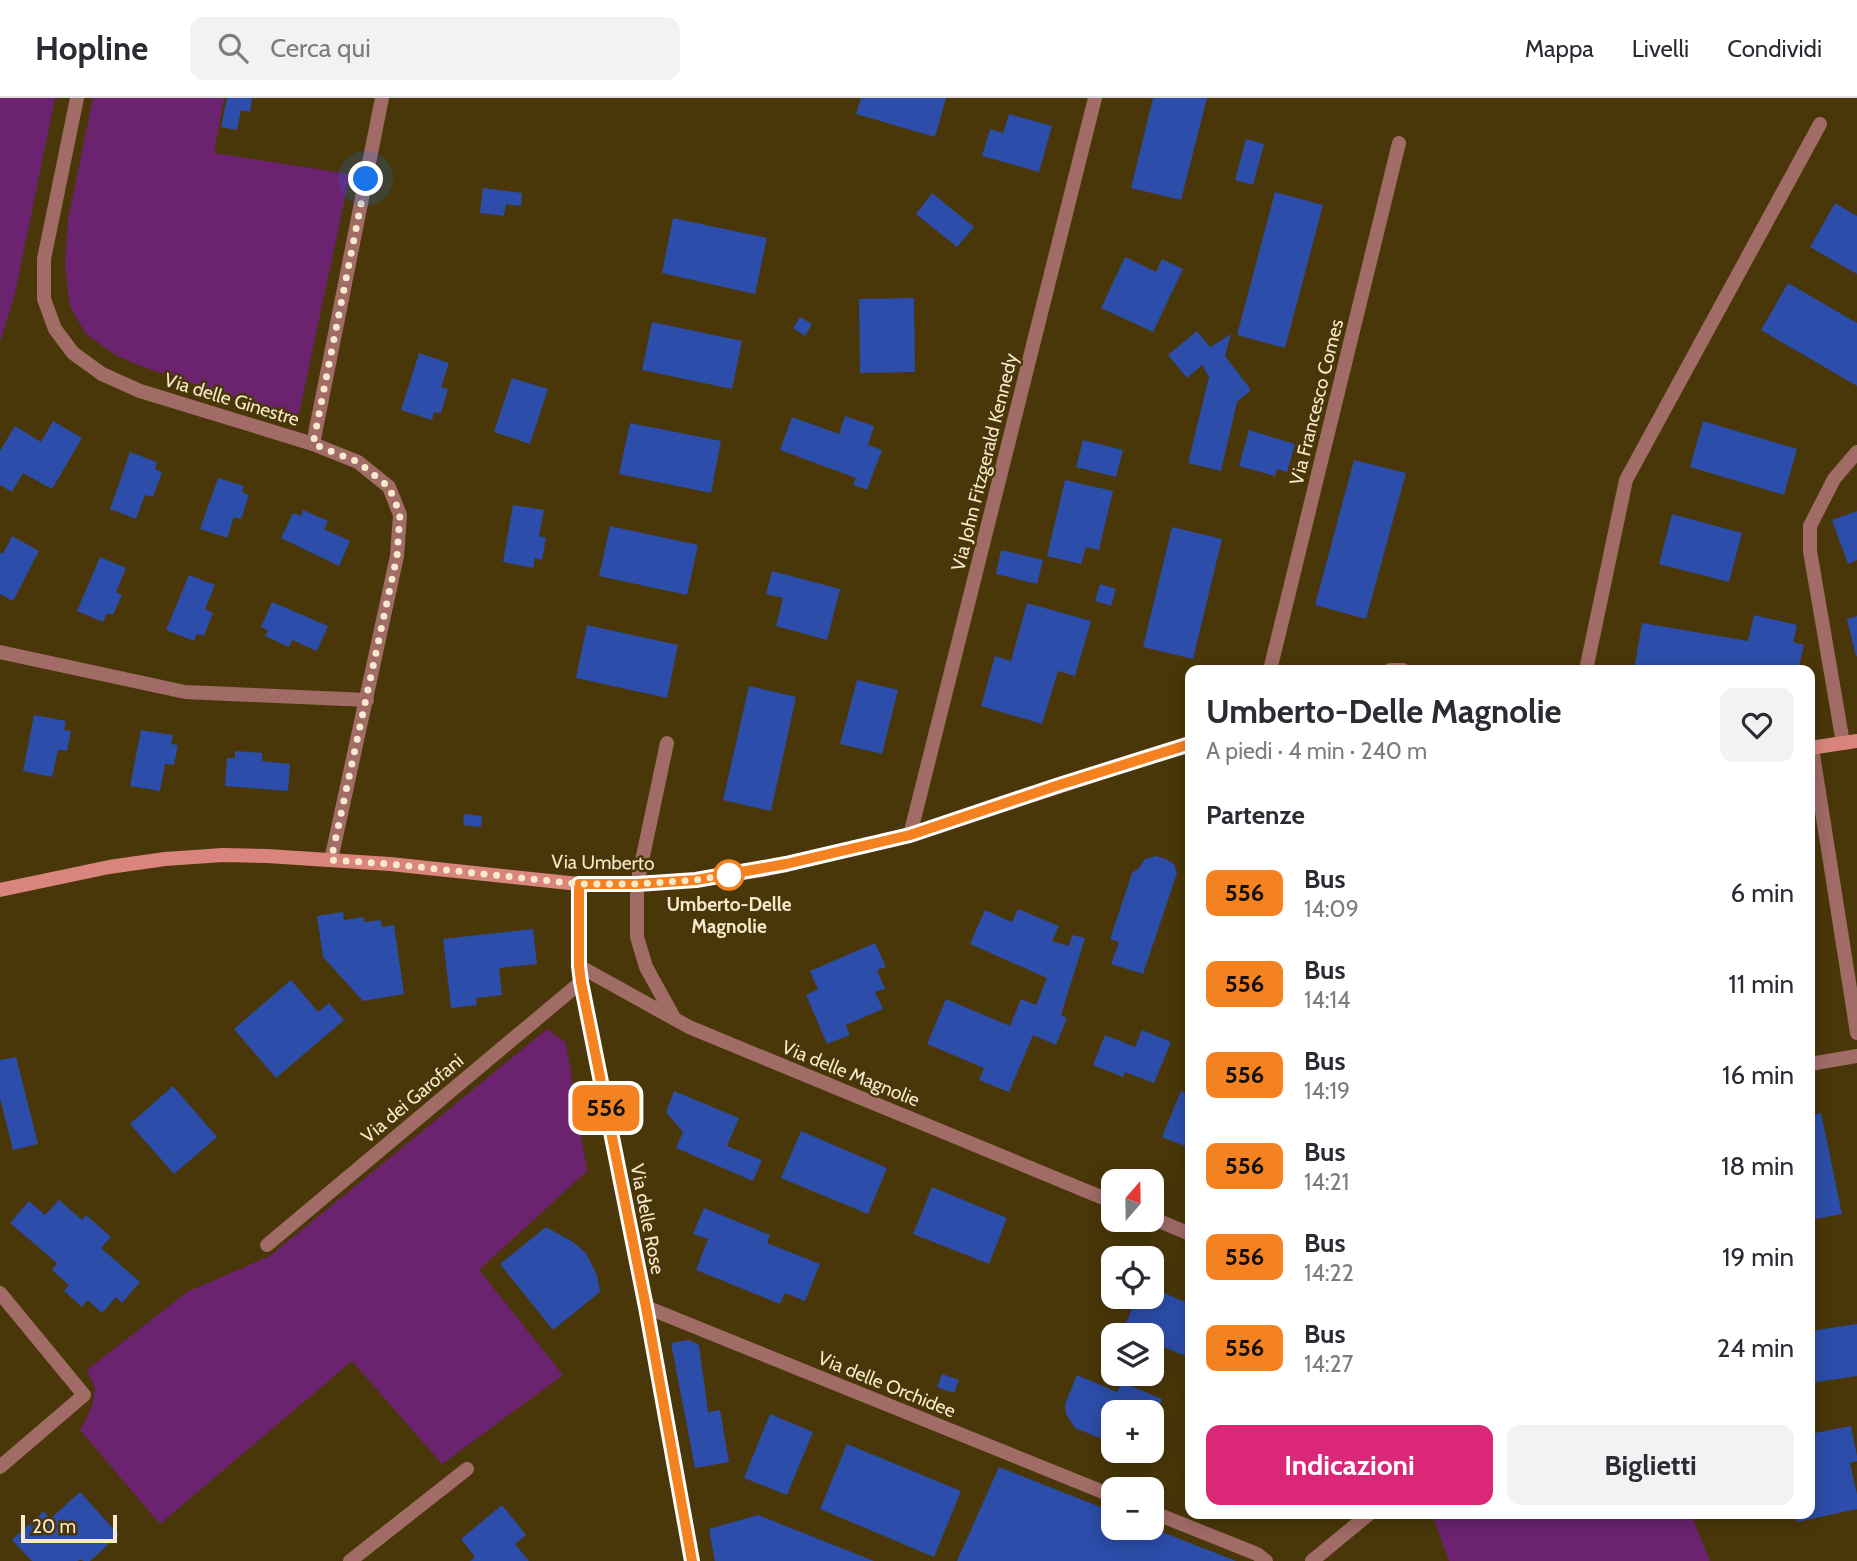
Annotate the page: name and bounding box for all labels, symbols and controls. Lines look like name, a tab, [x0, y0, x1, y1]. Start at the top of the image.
search box	[190, 17, 680, 80]
text: Hopline	[35, 28, 148, 68]
icon: search	[214, 29, 252, 67]
text: Cerca qui	[270, 32, 371, 64]
text: Mappa	[1525, 34, 1594, 63]
text: Livelli	[1632, 34, 1689, 63]
text: Condividi	[1727, 34, 1822, 63]
your location	[348, 161, 383, 196]
street label: Via Francesco Comes	[1285, 317, 1348, 487]
street label: Via John Fitzgerald Kennedy	[946, 351, 1023, 573]
street label: Via delle Ginestre	[162, 368, 302, 431]
button: heart	[1720, 688, 1794, 762]
text: Umberto-Delle Magnolie	[1206, 691, 1562, 731]
text: A piedi · 4 min · 240 m	[1206, 737, 1427, 765]
text: Partenze	[1206, 799, 1305, 831]
street label: Via Umberto	[551, 850, 655, 875]
marker: Umberto-Delle Magnolie	[714, 860, 744, 890]
text: Bus	[1304, 863, 1345, 895]
text: 6 min	[1731, 877, 1794, 909]
text: 556	[1225, 878, 1264, 907]
place label: Umberto-Delle Magnolie	[666, 893, 792, 938]
text: 14:09	[1304, 895, 1359, 923]
text: Bus	[1304, 954, 1345, 986]
text: 11 min	[1728, 968, 1794, 1000]
text: 556	[1225, 969, 1264, 998]
text: 14:14	[1304, 986, 1350, 1014]
street label: Via delle Magnolie	[779, 1035, 923, 1112]
text: Bus	[1304, 1045, 1345, 1077]
street label: Via dei Garofani	[357, 1049, 468, 1148]
text: 16 min	[1722, 1059, 1794, 1091]
text: 556	[1225, 1060, 1264, 1089]
text: 14:19	[1304, 1077, 1350, 1105]
line badge: 556	[566, 1085, 646, 1131]
text: 556	[586, 1093, 626, 1122]
text: Bus	[1304, 1136, 1345, 1168]
text: 18 min	[1721, 1150, 1794, 1182]
text: 556	[1225, 1151, 1264, 1180]
street label: Via delle Rose	[626, 1162, 670, 1277]
text: 14:21	[1304, 1168, 1349, 1196]
north arrow	[1101, 1169, 1164, 1232]
map controls	[1101, 1169, 1164, 1540]
text: Bus	[1304, 1227, 1345, 1259]
text: 19 min	[1722, 1241, 1794, 1273]
text: 556	[1225, 1242, 1264, 1271]
button: locate	[1101, 1246, 1164, 1309]
text: 14:22	[1304, 1259, 1354, 1287]
text: Bus	[1304, 1318, 1345, 1350]
button: layers	[1101, 1323, 1164, 1386]
text: 24 min	[1717, 1332, 1794, 1364]
text: 556	[1225, 1333, 1264, 1362]
street label: Via delle Orchidee	[815, 1346, 959, 1423]
text: 14:27	[1304, 1350, 1353, 1378]
button: +	[1101, 1400, 1164, 1463]
button: Indicazioni	[1206, 1425, 1493, 1505]
button: Biglietti	[1507, 1425, 1794, 1505]
button: −	[1101, 1477, 1164, 1540]
scale bar	[21, 1512, 117, 1544]
text: 20 m	[32, 1515, 76, 1538]

